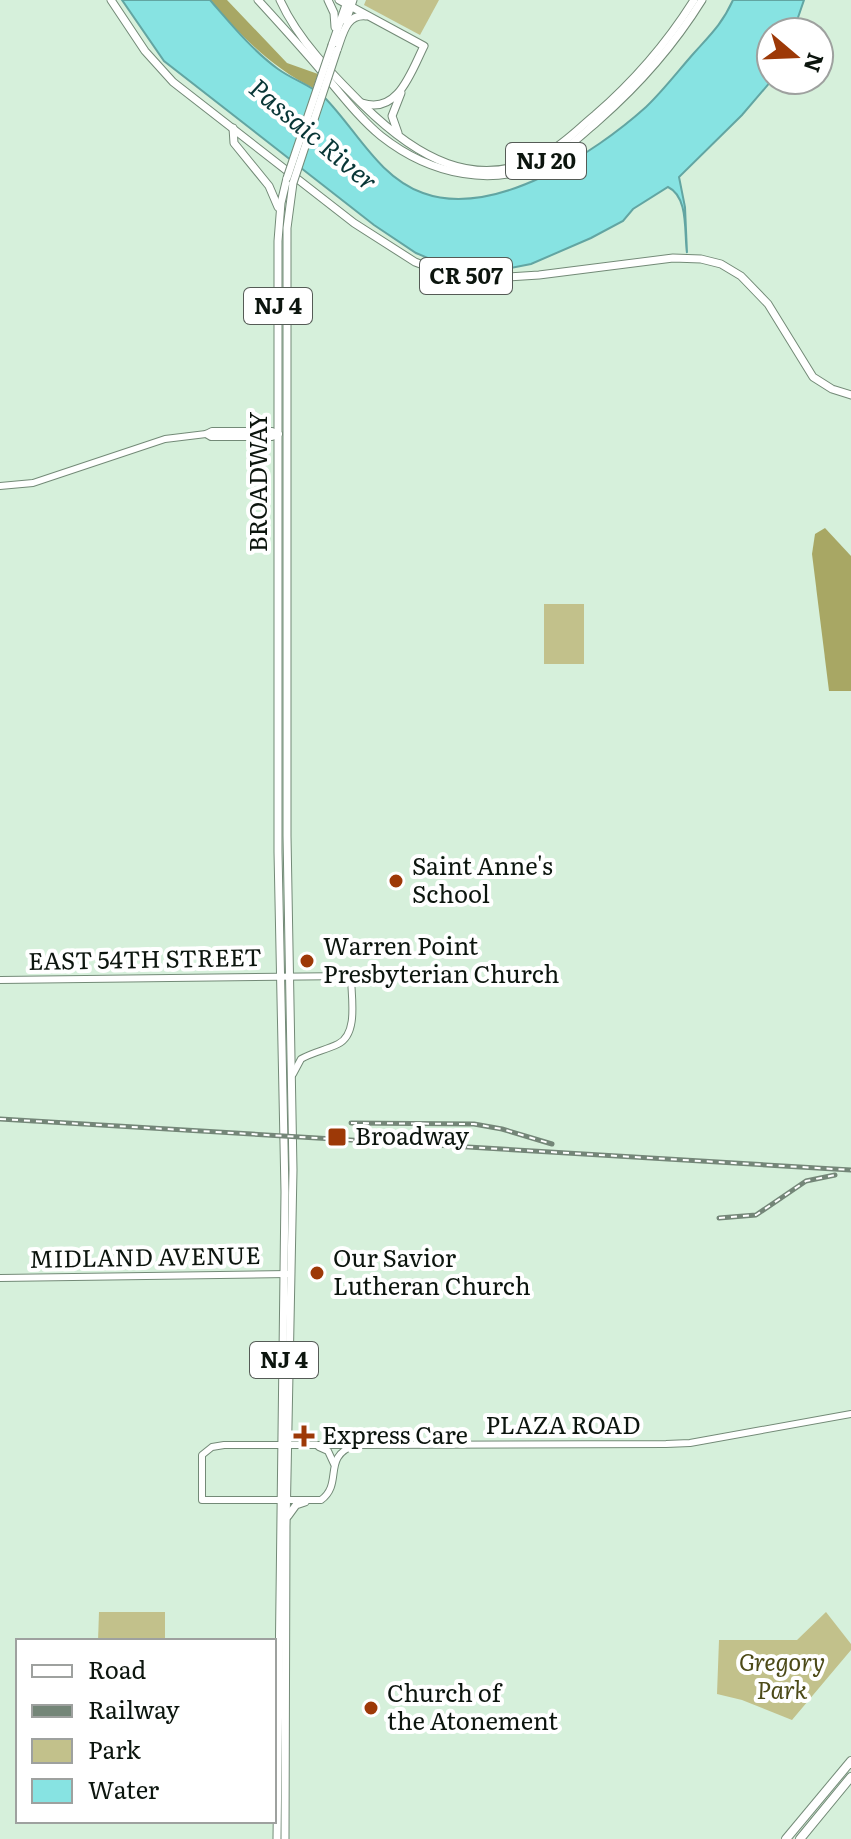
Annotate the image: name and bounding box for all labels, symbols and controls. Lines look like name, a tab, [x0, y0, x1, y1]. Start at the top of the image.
north arrow	[755, 16, 835, 96]
text: N	[797, 49, 834, 77]
water label: Passaic River	[242, 68, 387, 199]
road number: NJ 20	[506, 143, 586, 179]
road number: CR 507	[420, 258, 512, 294]
road number: NJ 4	[244, 288, 312, 324]
street label: BROADWAY	[239, 412, 274, 552]
place label: Saint Anne's School	[412, 847, 553, 910]
marker: Saint Anne's School	[387, 872, 405, 890]
place label: Warren Point Presbyterian Church	[323, 927, 560, 990]
street label: EAST 54TH STREET	[28, 938, 262, 977]
marker: Warren Point Presbyterian Church	[298, 952, 316, 970]
place label: Broadway	[355, 1117, 469, 1152]
marker: Broadway	[326, 1126, 348, 1148]
street label: MIDLAND AVENUE	[29, 1236, 261, 1275]
place label: Our Savior Lutheran Church	[333, 1239, 531, 1302]
marker: Our Savior Lutheran Church	[308, 1264, 326, 1282]
road number: NJ 4	[250, 1342, 318, 1378]
street label: PLAZA ROAD	[485, 1406, 641, 1441]
place label: Express Care	[322, 1416, 468, 1451]
marker: Express Care	[293, 1425, 315, 1447]
legend	[16, 1639, 276, 1823]
park label: Gregory Park	[739, 1643, 825, 1706]
text: Road	[88, 1651, 147, 1686]
place label: Church of the Atonement	[387, 1674, 558, 1737]
text: Railway	[88, 1691, 180, 1726]
marker: Church of the Atonement	[362, 1699, 380, 1717]
text: Park	[88, 1731, 141, 1766]
text: Water	[88, 1771, 160, 1806]

